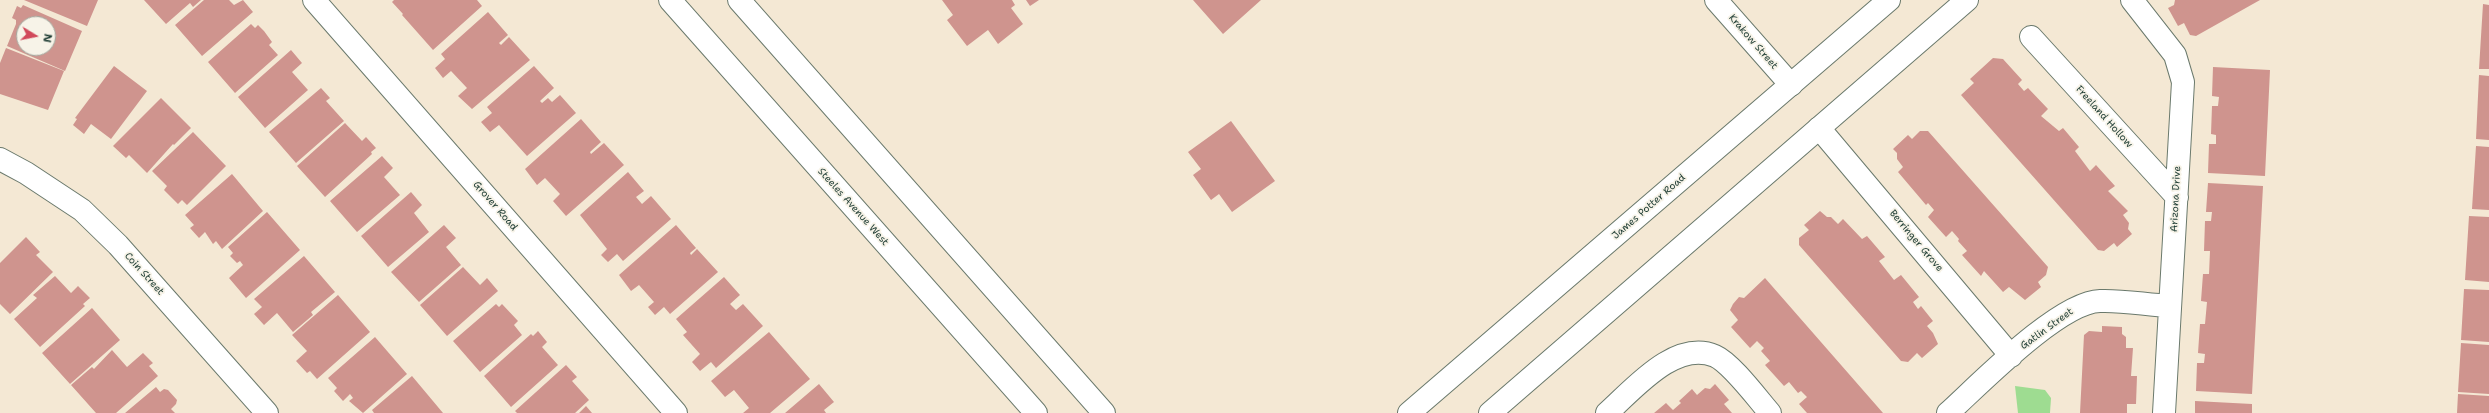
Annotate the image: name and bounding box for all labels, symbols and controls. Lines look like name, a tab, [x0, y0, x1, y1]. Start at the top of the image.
street label: Krakow Street	[1726, 12, 1780, 72]
north arrow	[16, 16, 56, 56]
text: N	[39, 32, 55, 44]
street label: Freeland Hollow	[2073, 84, 2135, 150]
street label: Steeles Avenue West	[815, 166, 891, 248]
street label: Arizona Drive	[2168, 166, 2184, 232]
street label: James Potter Road	[1610, 172, 1688, 242]
street label: Grover Road	[470, 179, 520, 233]
street label: Berringer Grove	[1887, 208, 1945, 274]
street label: Coin Street	[122, 250, 166, 298]
street label: Gatlin Street	[2018, 306, 2076, 352]

